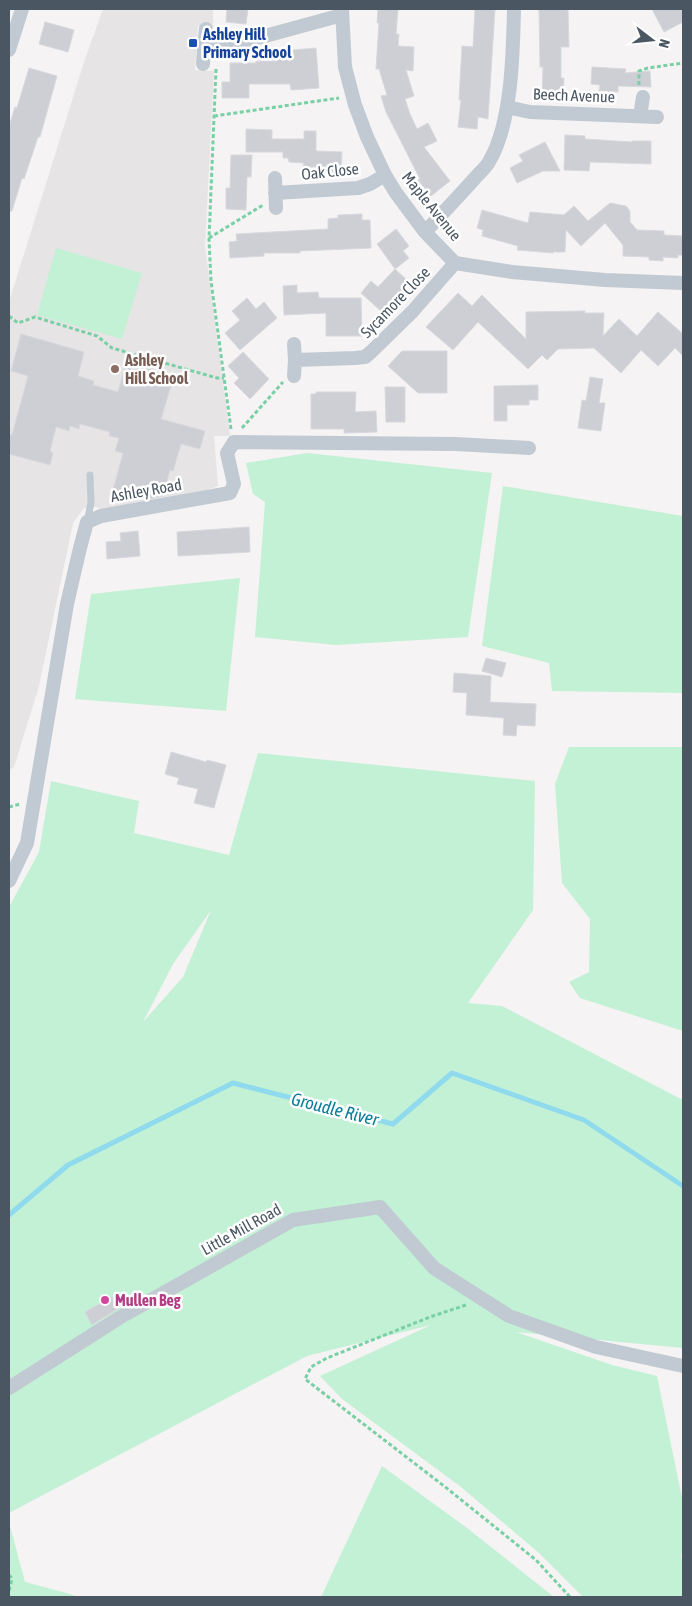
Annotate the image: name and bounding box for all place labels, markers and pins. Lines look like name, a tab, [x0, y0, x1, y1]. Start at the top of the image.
place label: Ashley Hill Primary School	[202, 25, 292, 61]
marker: Ashley Hill Primary School	[187, 37, 199, 49]
place label: Ashley Hill School	[124, 351, 189, 387]
marker: Ashley Hill School	[109, 363, 121, 375]
place label: Mullen Beg	[115, 1291, 181, 1309]
marker: Mullen Beg	[99, 1294, 111, 1306]

